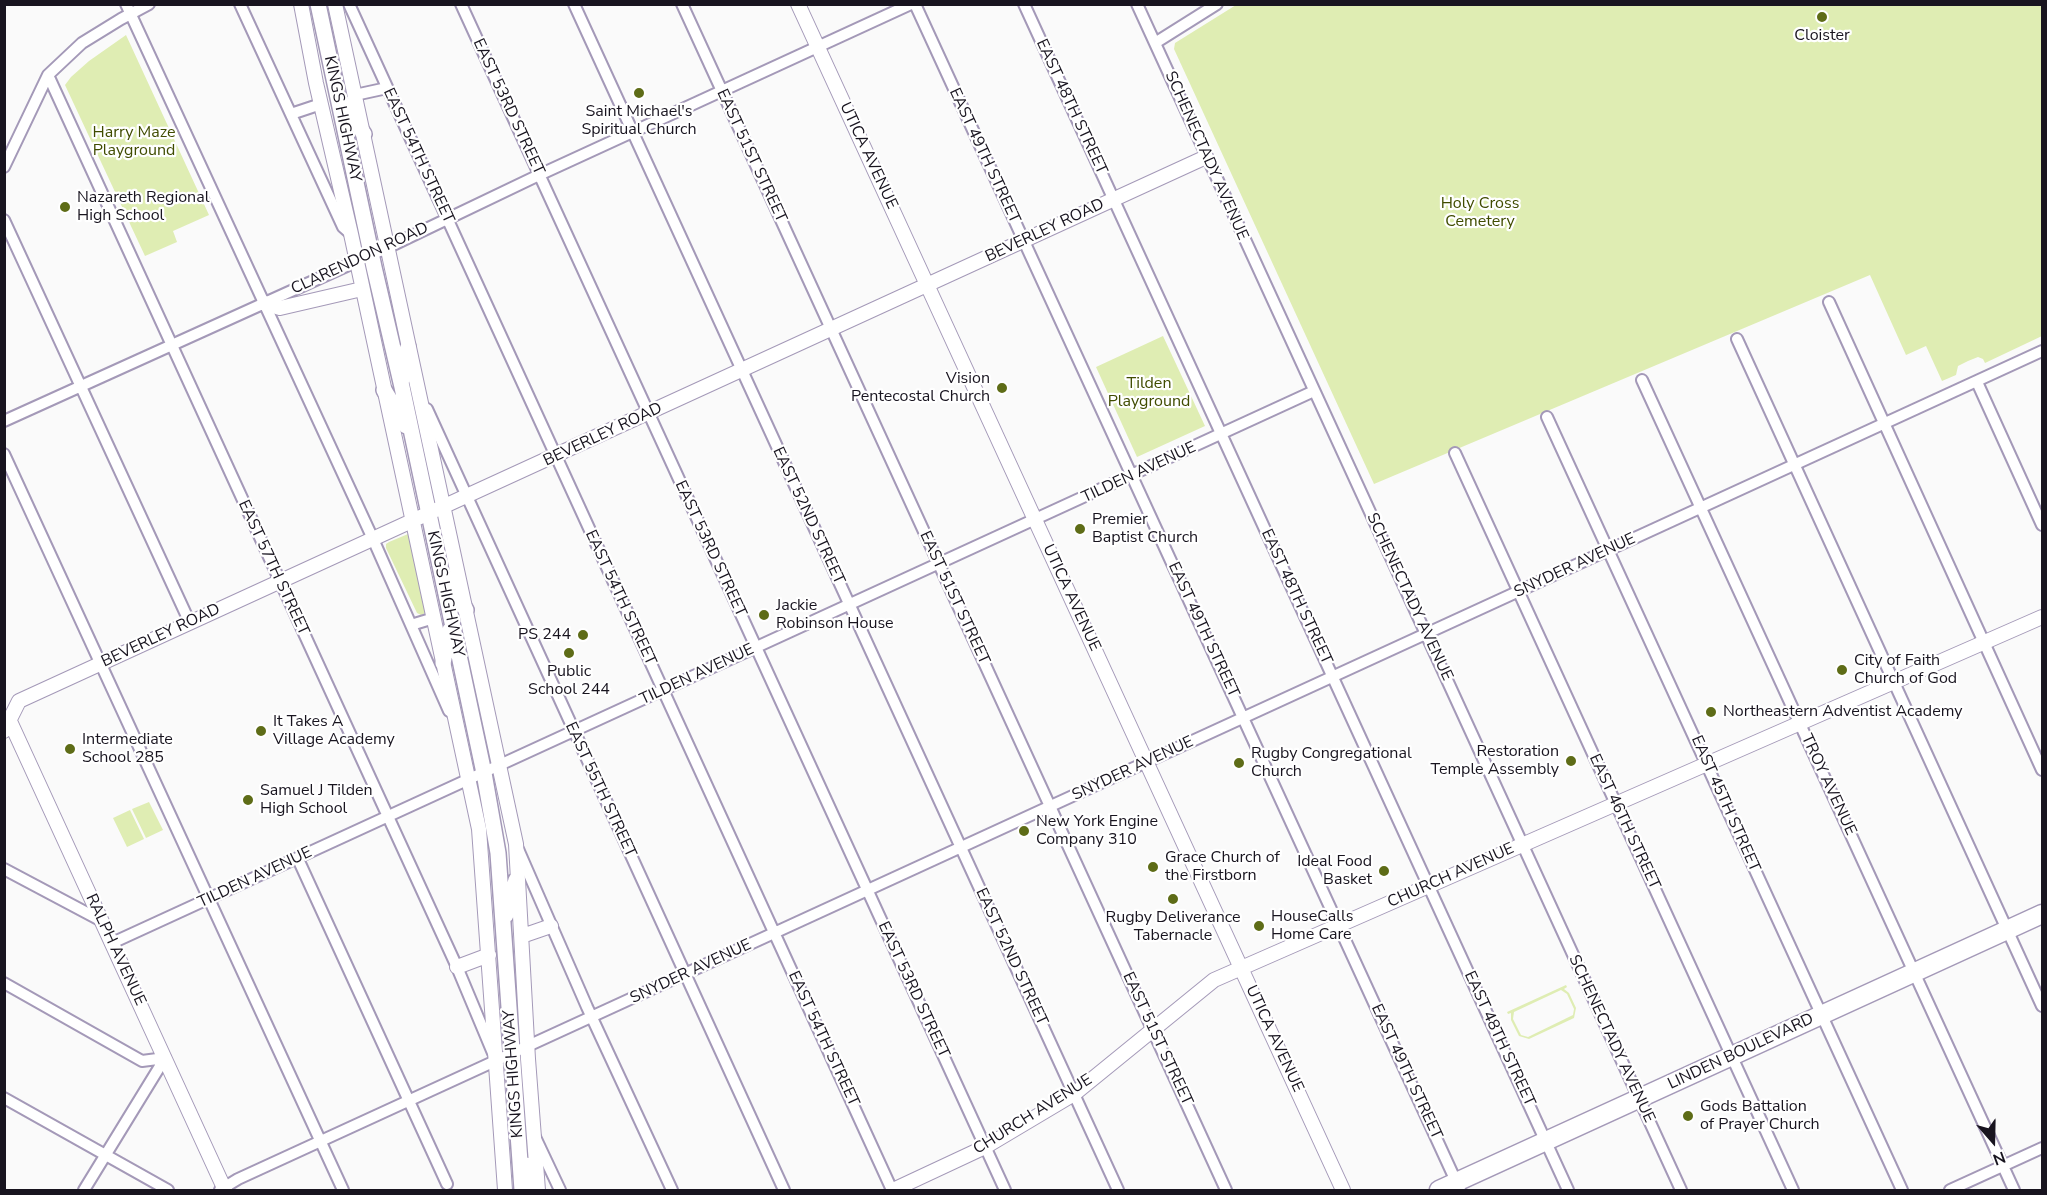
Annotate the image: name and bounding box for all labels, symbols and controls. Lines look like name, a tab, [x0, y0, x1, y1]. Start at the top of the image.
marker: Cloister	[1815, 10, 1829, 24]
place label: Cloister	[1794, 26, 1850, 46]
street label: EAST 53RD STREET	[468, 36, 548, 178]
street label: EAST 48TH STREET	[1031, 36, 1111, 178]
street label: KINGS HIGHWAY	[319, 54, 365, 184]
street label: SCHENECTADY AVENUE	[1160, 69, 1252, 243]
street label: EAST 54TH STREET	[378, 85, 458, 227]
street label: EAST 49TH STREET	[944, 85, 1024, 227]
marker: Saint Michael's Spiritual Church	[632, 86, 646, 100]
street label: EAST 51ST STREET	[712, 86, 790, 226]
street label: UTICA AVENUE	[835, 100, 901, 212]
place label: Saint Michael's Spiritual Church	[581, 102, 697, 140]
park label: Harry Maze Playground	[93, 123, 175, 161]
place label: Nazareth Regional High School	[77, 188, 209, 226]
park label: Holy Cross Cemetery	[1441, 194, 1519, 232]
street label: BEVERLEY ROAD	[983, 195, 1107, 267]
marker: Nazareth Regional High School	[58, 200, 72, 214]
street label: CLARENDON ROAD	[288, 219, 432, 299]
place label: Vision Pentecostal Church	[851, 369, 990, 407]
park label: Tilden Playground	[1108, 374, 1190, 412]
marker: Vision Pentecostal Church	[995, 381, 1009, 395]
street label: BEVERLEY ROAD	[541, 399, 665, 471]
street label: TILDEN AVENUE	[1079, 438, 1199, 508]
street label: EAST 52ND STREET	[768, 444, 848, 588]
street label: EAST 53RD STREET	[670, 478, 750, 620]
street label: EAST 57TH STREET	[233, 497, 313, 639]
place label: Premier Baptist Church	[1092, 510, 1198, 548]
street label: SCHENECTADY AVENUE	[1362, 510, 1456, 684]
marker: Premier Baptist Church	[1073, 522, 1087, 536]
street label: EAST 48TH STREET	[1256, 526, 1336, 668]
street label: EAST 54TH STREET	[580, 527, 660, 669]
street label: EAST 51ST STREET	[915, 528, 993, 668]
street label: KINGS HIGHWAY	[422, 529, 468, 659]
street label: SNYDER AVENUE	[1511, 530, 1639, 602]
street label: UTICA AVENUE	[1038, 542, 1104, 654]
street label: EAST 49TH STREET	[1163, 559, 1243, 701]
place label: Jackie Robinson House	[776, 596, 894, 634]
street label: BEVERLEY ROAD	[99, 600, 223, 672]
marker: Jackie Robinson House	[757, 608, 771, 622]
place label: PS 244	[518, 625, 571, 645]
marker: PS 244	[576, 628, 590, 642]
street label: TILDEN AVENUE	[637, 640, 757, 710]
marker: Public School 244	[562, 646, 576, 660]
place label: City of Faith Church of God	[1854, 651, 1957, 689]
place label: Public School 244	[528, 662, 610, 700]
marker: City of Faith Church of God	[1835, 663, 1849, 677]
place label: Northeastern Adventist Academy	[1723, 702, 1963, 722]
marker: Northeastern Adventist Academy	[1704, 705, 1718, 719]
place label: It Takes A Village Academy	[273, 712, 395, 750]
street label: EAST 55TH STREET	[560, 719, 640, 861]
marker: It Takes A Village Academy	[254, 724, 268, 738]
place label: Intermediate School 285	[82, 730, 173, 768]
street label: TROY AVENUE	[1796, 731, 1860, 839]
street label: SNYDER AVENUE	[1069, 733, 1197, 805]
street label: EAST 45TH STREET	[1686, 733, 1764, 875]
marker: Intermediate School 285	[63, 742, 77, 756]
place label: Restoration Temple Assembly	[1431, 742, 1559, 780]
place label: Rugby Congregational Church	[1251, 744, 1412, 782]
street label: EAST 46TH STREET	[1584, 751, 1664, 893]
marker: Restoration Temple Assembly	[1564, 754, 1578, 768]
marker: Rugby Congregational Church	[1232, 756, 1246, 770]
place label: Samuel J Tilden High School	[260, 781, 373, 819]
marker: Samuel J Tilden High School	[241, 793, 255, 807]
place label: New York Engine Company 310	[1036, 812, 1158, 850]
marker: New York Engine Company 310	[1017, 824, 1031, 838]
street label: CHURCH AVENUE	[1385, 840, 1517, 912]
street label: TILDEN AVENUE	[195, 843, 315, 913]
place label: Grace Church of the Firstborn	[1165, 848, 1280, 886]
place label: Ideal Food Basket	[1297, 852, 1372, 890]
marker: Grace Church of the Firstborn	[1146, 860, 1160, 874]
marker: Ideal Food Basket	[1377, 864, 1391, 878]
street label: EAST 52ND STREET	[971, 885, 1051, 1029]
street label: RALPH AVENUE	[81, 891, 149, 1009]
marker: Rugby Deliverance Tabernacle	[1166, 892, 1180, 906]
place label: HouseCalls Home Care	[1271, 907, 1353, 945]
place label: Rugby Deliverance Tabernacle	[1105, 908, 1241, 946]
street label: EAST 53RD STREET	[873, 919, 953, 1061]
marker: HouseCalls Home Care	[1252, 919, 1266, 933]
street label: SNYDER AVENUE	[627, 936, 755, 1008]
street label: SCHENECTADY AVENUE	[1564, 952, 1658, 1126]
street label: EAST 54TH STREET	[783, 968, 863, 1110]
street label: EAST 48TH STREET	[1459, 968, 1539, 1110]
street label: EAST 51ST STREET	[1118, 969, 1196, 1109]
street label: UTICA AVENUE	[1241, 983, 1307, 1095]
street label: EAST 49TH STREET	[1366, 1001, 1446, 1143]
street label: KINGS HIGHWAY	[500, 1009, 528, 1139]
street label: LINDEN BOULEVARD	[1665, 1010, 1817, 1094]
street label: CHURCH AVENUE	[970, 1071, 1096, 1159]
place label: Gods Battalion of Prayer Church	[1700, 1097, 1820, 1135]
marker: Gods Battalion of Prayer Church	[1681, 1109, 1695, 1123]
north arrow	[1963, 1111, 2023, 1171]
text: N	[1990, 1146, 2009, 1170]

